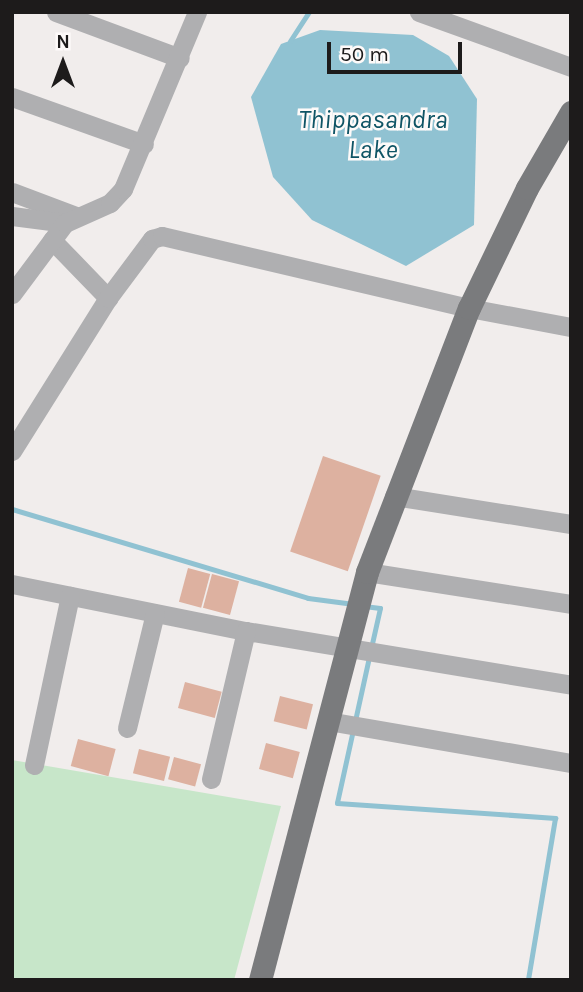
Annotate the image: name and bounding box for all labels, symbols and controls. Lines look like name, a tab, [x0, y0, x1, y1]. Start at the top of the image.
north arrow	[28, 28, 98, 98]
scale bar	[331, 28, 466, 72]
text: N	[56, 31, 70, 53]
text: 50 m	[340, 42, 389, 66]
water label: Thippasandra Lake	[298, 104, 448, 166]

